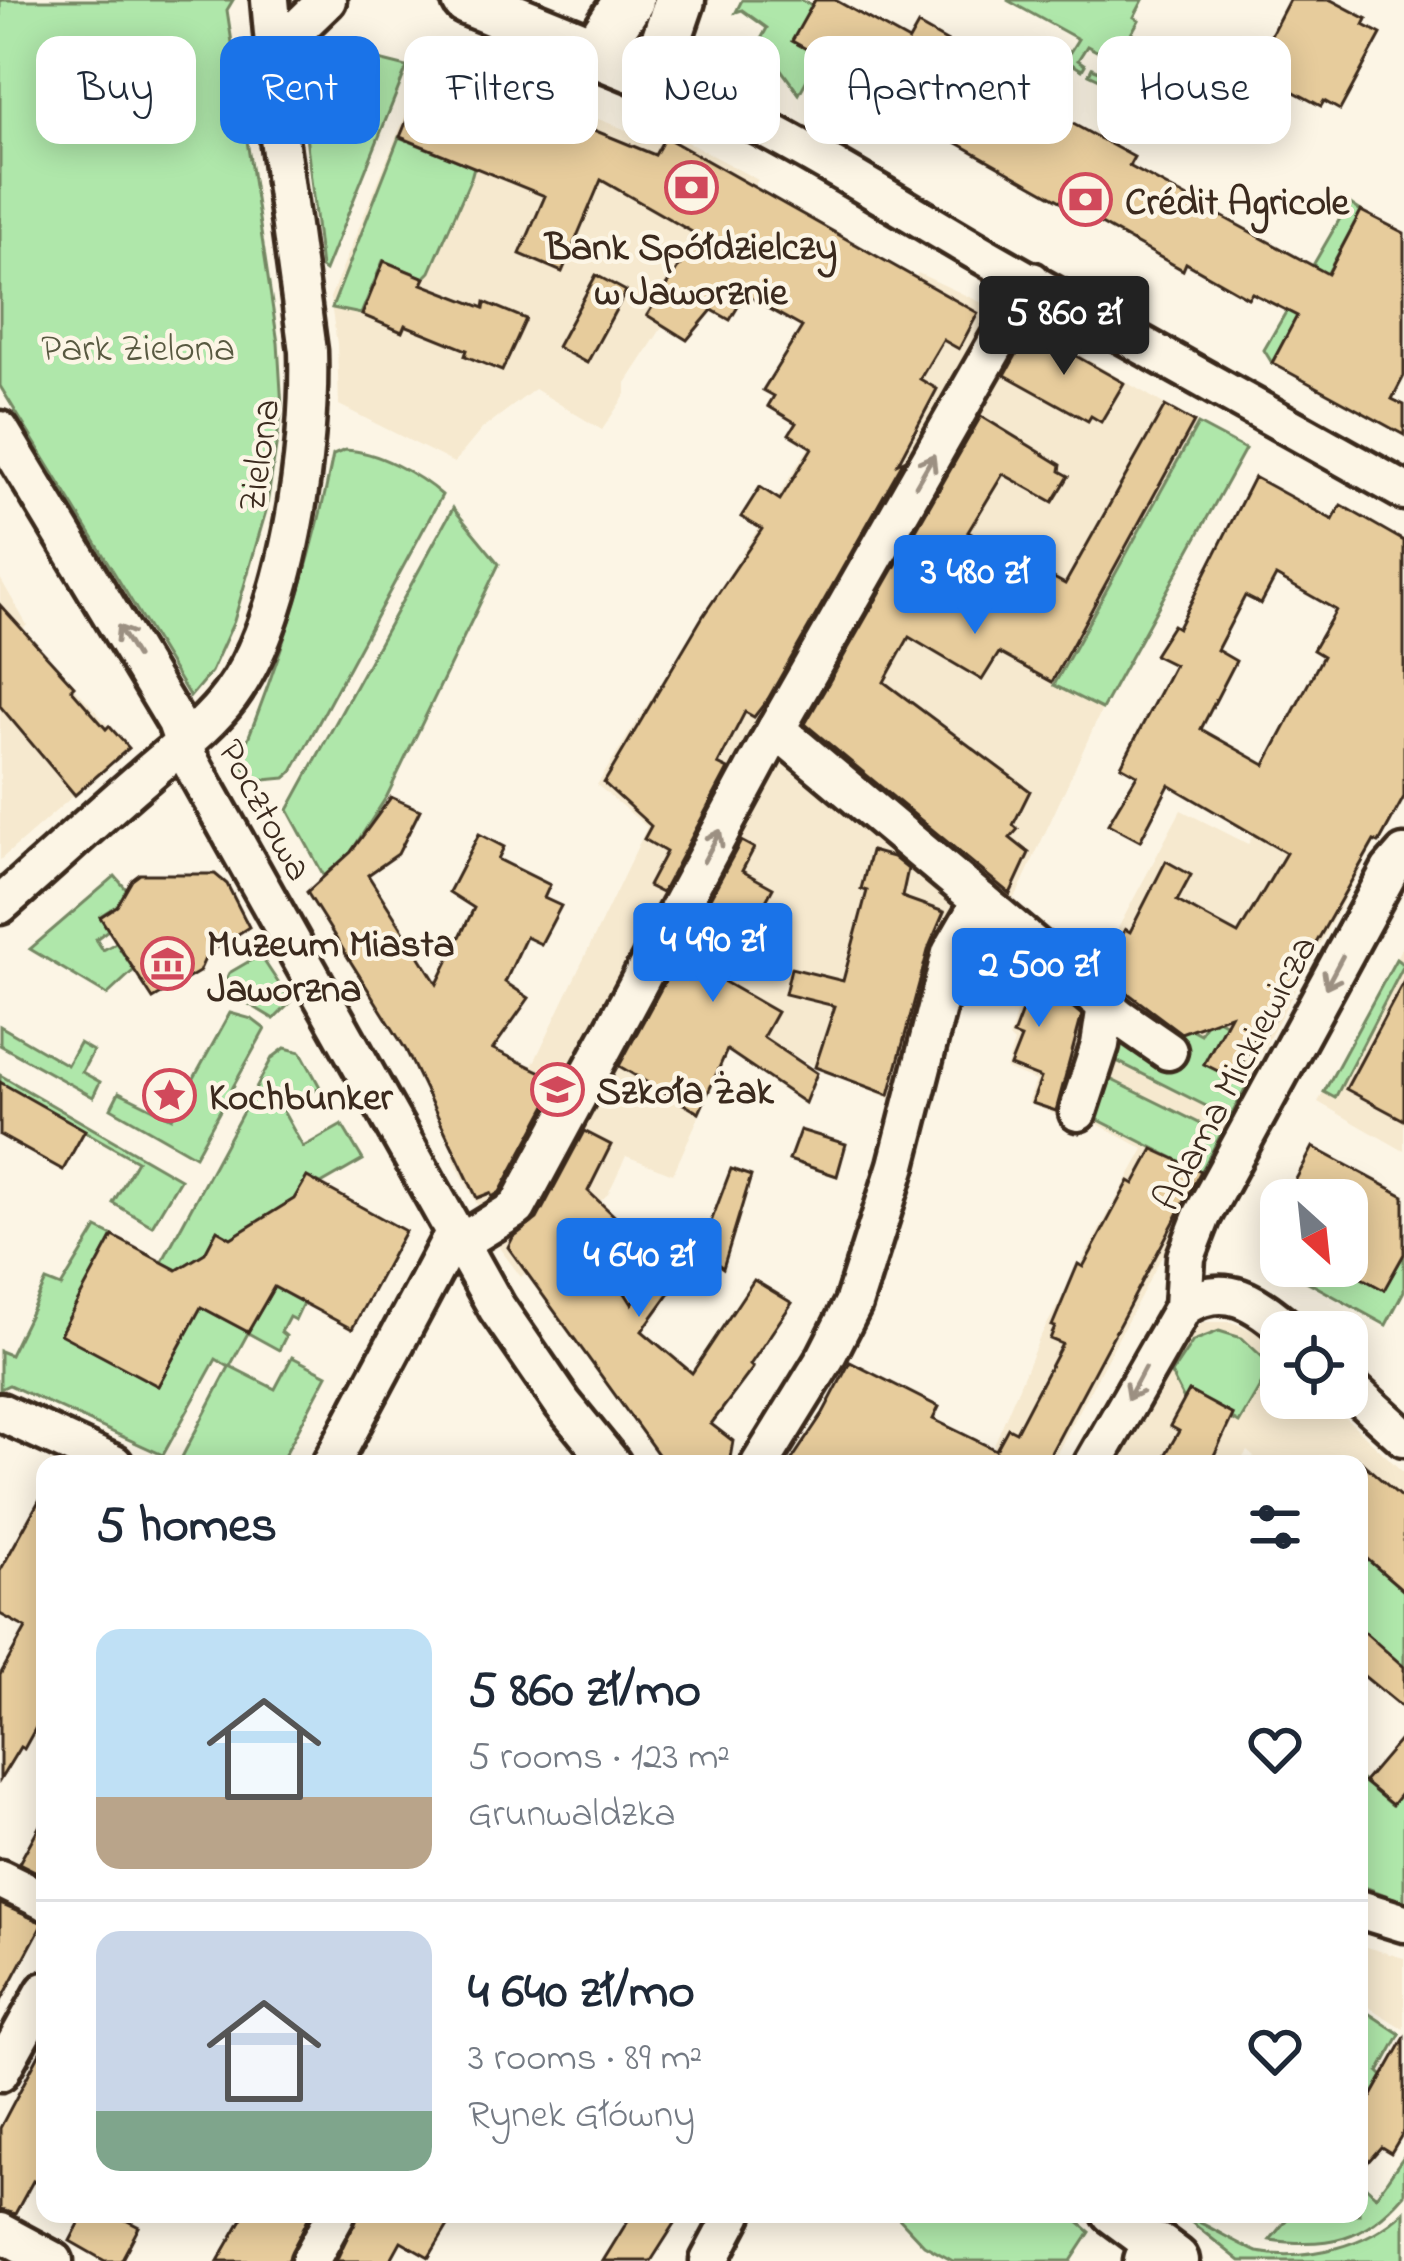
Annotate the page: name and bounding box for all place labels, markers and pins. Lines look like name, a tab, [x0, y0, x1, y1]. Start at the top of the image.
bank icon: Bank Spółdzielczy w Jaworznie	[663, 160, 719, 216]
bank icon: Crédit Agricole	[1058, 172, 1114, 228]
place label: Crédit Agricole	[1125, 176, 1350, 234]
place label: Bank Spółdzielczy w Jaworznie	[543, 221, 837, 323]
pin: 5 860 zł	[940, 276, 1188, 378]
pin: 3 480 zł	[851, 535, 1099, 637]
pin: 4 490 zł	[589, 903, 837, 1005]
place label: Muzeum Miasta Jaworzna	[207, 918, 455, 1020]
pin: 2 500 zł	[915, 928, 1163, 1030]
museum icon: Muzeum Miasta Jaworzna	[140, 936, 196, 992]
school or university icon: Szkoła Żak	[529, 1061, 585, 1117]
place label: Szkoła Żak	[596, 1065, 774, 1122]
place icon: Kochbunker	[142, 1067, 198, 1123]
place label: Kochbunker	[209, 1071, 394, 1128]
pin: 4 640 zł	[515, 1218, 763, 1320]

